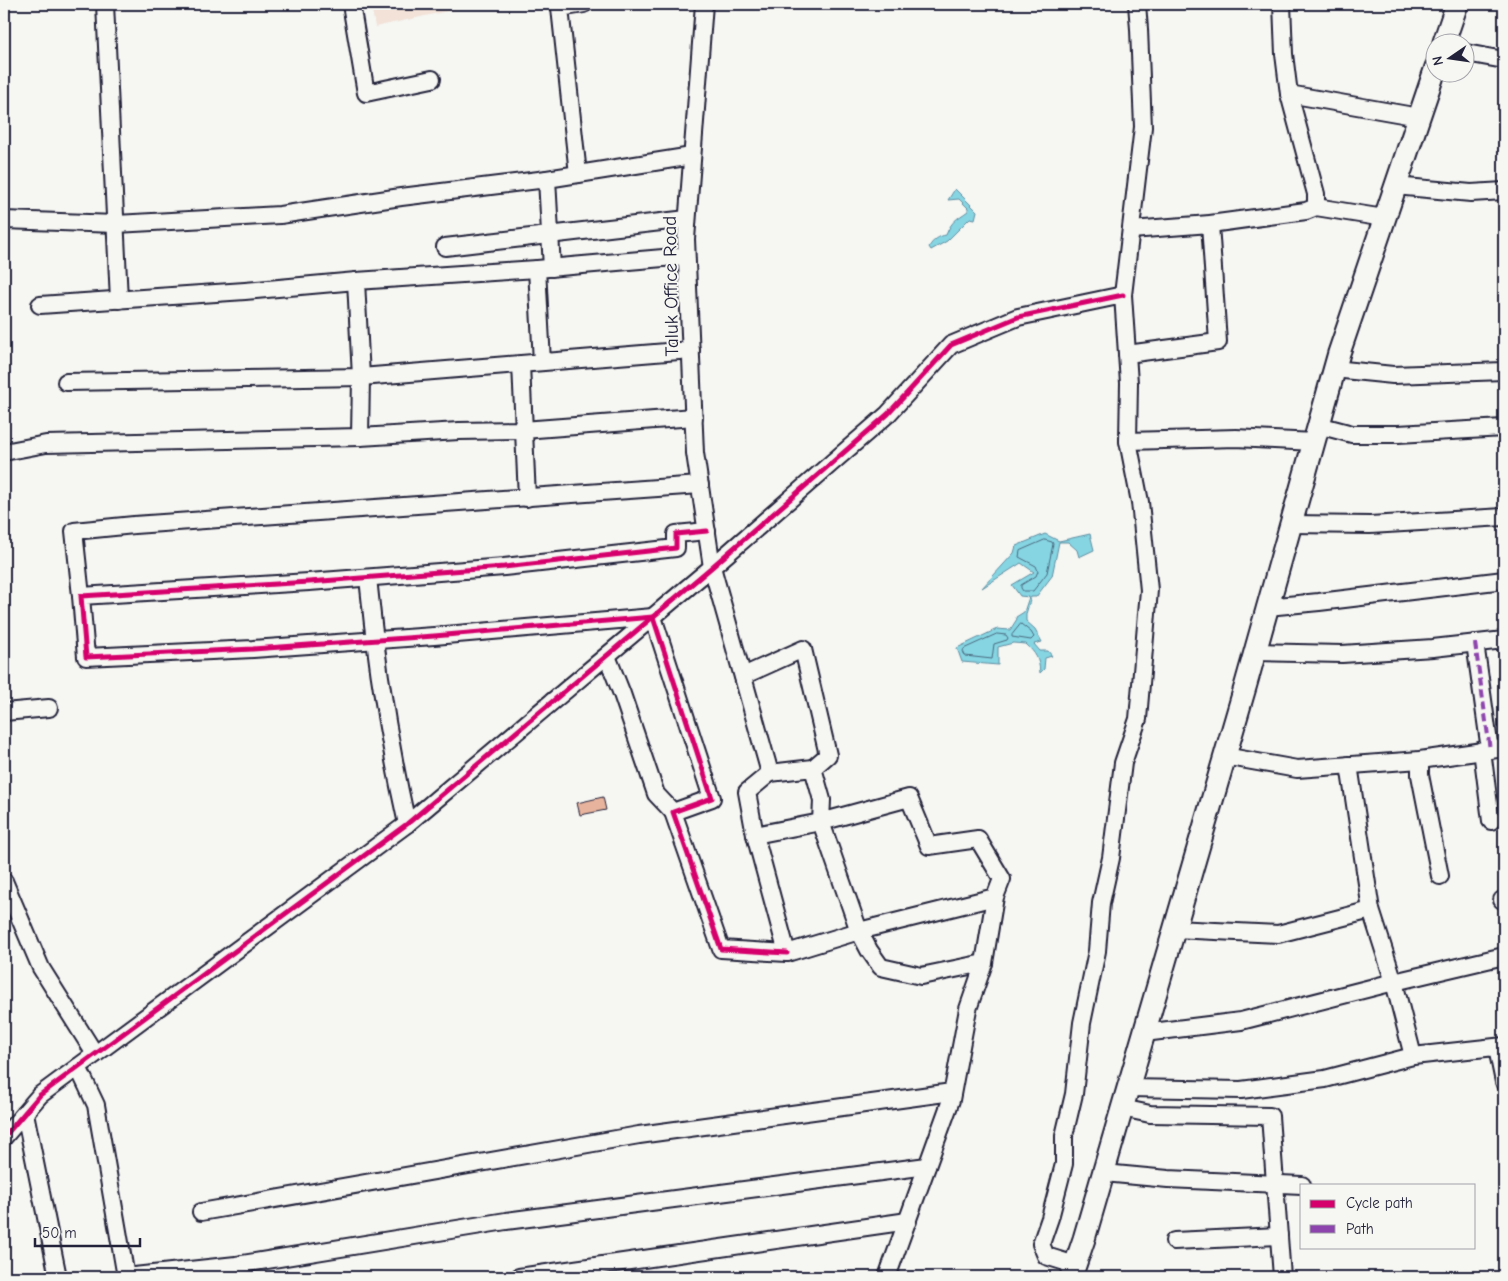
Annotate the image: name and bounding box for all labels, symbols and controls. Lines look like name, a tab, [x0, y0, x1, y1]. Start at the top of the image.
north arrow	[1426, 32, 1476, 82]
text: N	[1429, 54, 1447, 67]
street label: Taluk Office Road	[659, 216, 683, 356]
legend	[1300, 1184, 1476, 1248]
text: Cycle path	[1346, 1194, 1413, 1212]
scale bar	[35, 1216, 140, 1248]
text: Path	[1346, 1220, 1374, 1238]
text: 50 m	[42, 1224, 77, 1242]

